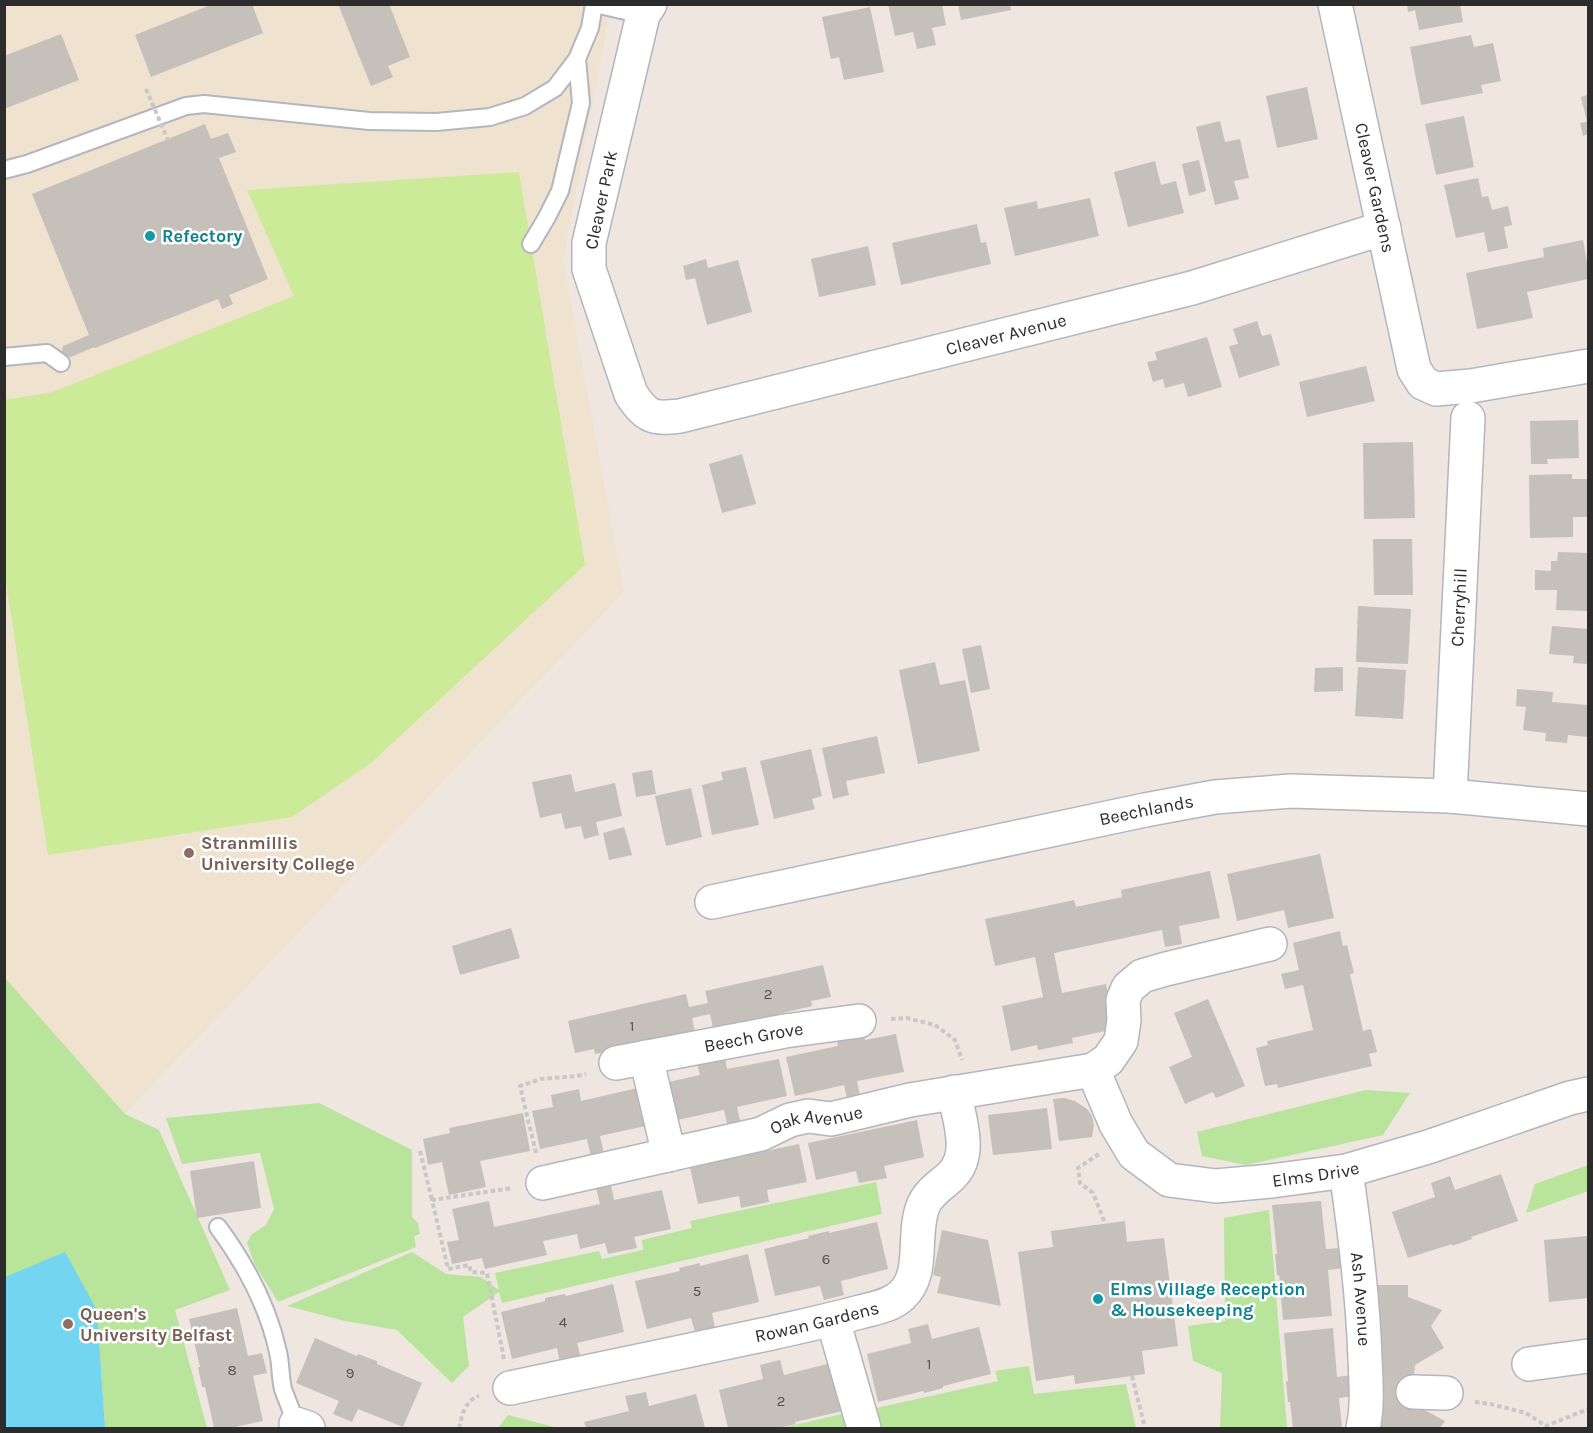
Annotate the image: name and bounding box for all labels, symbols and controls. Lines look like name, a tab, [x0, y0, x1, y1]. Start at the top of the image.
street label: Cleaver Gardens	[1350, 121, 1400, 255]
street label: Cleaver Park	[580, 148, 622, 252]
place label: Refectory	[162, 225, 242, 247]
marker: Refectory	[143, 229, 157, 243]
street label: Cleaver Avenue	[943, 309, 1069, 360]
street label: Cherryhill	[1446, 567, 1472, 647]
street label: Beechlands	[1097, 790, 1195, 830]
place label: Stranmillis University College	[201, 832, 355, 875]
marker: Stranmillis University College	[182, 846, 196, 860]
house number: 2	[764, 985, 772, 1003]
house number: 1	[630, 1017, 634, 1035]
street label: Beech Grove	[702, 1018, 805, 1057]
street label: Oak Avenue	[766, 1101, 865, 1139]
street label: Elms Drive	[1271, 1157, 1362, 1192]
house number: 6	[822, 1250, 830, 1268]
street label: Ash Avenue	[1346, 1251, 1376, 1347]
place label: Elms Village Reception & Housekeeping	[1110, 1278, 1306, 1321]
house number: 5	[693, 1282, 701, 1300]
marker: Elms Village Reception & Housekeeping	[1091, 1292, 1105, 1306]
street label: Rowan Gardens	[753, 1297, 881, 1347]
place label: Queen's University Belfast	[80, 1303, 232, 1346]
house number: 4	[559, 1313, 568, 1331]
marker: Queen's University Belfast	[61, 1317, 75, 1331]
house number: 1	[927, 1355, 931, 1373]
house number: 8	[227, 1361, 237, 1379]
house number: 9	[346, 1364, 354, 1382]
house number: 2	[777, 1392, 785, 1410]

